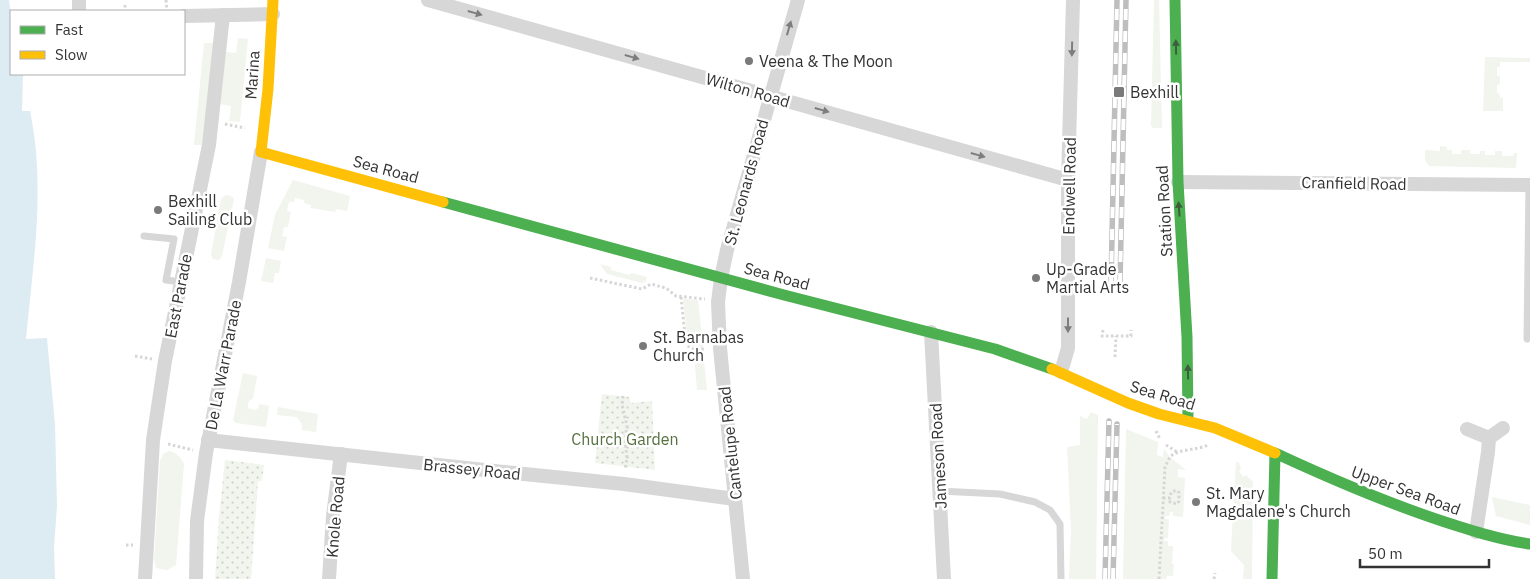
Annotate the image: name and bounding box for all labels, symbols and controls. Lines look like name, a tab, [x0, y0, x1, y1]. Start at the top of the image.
one-way arrow	[468, 9, 483, 17]
legend	[10, 10, 185, 75]
text: Fast	[55, 20, 83, 39]
one-way arrow	[786, 21, 794, 36]
one-way arrow	[1172, 39, 1180, 55]
one-way arrow	[1068, 41, 1076, 57]
text: Slow	[55, 45, 88, 64]
street label: Marina	[240, 49, 264, 100]
place label: Veena & The Moon	[759, 51, 893, 71]
one-way arrow	[624, 53, 639, 61]
marker: Veena & The Moon	[743, 55, 755, 67]
street label: Wilton Road	[704, 68, 792, 112]
place label: Bexhill	[1130, 82, 1179, 102]
marker: Bexhill	[1112, 85, 1126, 99]
one-way arrow	[815, 107, 830, 115]
street label: St. Leonards Road	[720, 117, 772, 247]
street label: Endwell Road	[1058, 137, 1080, 235]
street label: Sea Road	[351, 151, 421, 187]
one-way arrow	[971, 151, 986, 159]
street label: Station Road	[1152, 165, 1176, 257]
street label: Cranfield Road	[1301, 172, 1407, 194]
place label: Bexhill Sailing Club	[168, 191, 252, 229]
one-way arrow	[1175, 201, 1183, 217]
marker: Bexhill Sailing Club	[152, 204, 164, 216]
street label: East Parade	[160, 252, 196, 340]
street label: Sea Road	[742, 258, 812, 294]
place label: Up-Grade Martial Arts	[1046, 259, 1129, 297]
marker: Up-Grade Martial Arts	[1030, 272, 1042, 284]
street label: De La Warr Parade	[201, 298, 245, 432]
one-way arrow	[1064, 317, 1072, 333]
place label: St. Barnabas Church	[653, 327, 744, 365]
marker: St. Barnabas Church	[637, 340, 649, 352]
one-way arrow	[1184, 363, 1192, 379]
street label: Sea Road	[1128, 376, 1198, 414]
street label: Cantelupe Road	[714, 385, 746, 501]
street label: Jameson Road	[925, 403, 951, 509]
park label: Church Garden	[571, 429, 679, 449]
street label: Brassey Road	[422, 454, 522, 484]
street label: Upper Sea Road	[1349, 461, 1463, 519]
street label: Knole Road	[321, 475, 349, 559]
place label: St. Mary Magdalene's Church	[1206, 483, 1351, 521]
marker: St. Mary Magdalene's Church	[1190, 496, 1202, 508]
scale bar	[1360, 536, 1489, 568]
text: 50 m	[1368, 544, 1403, 563]

